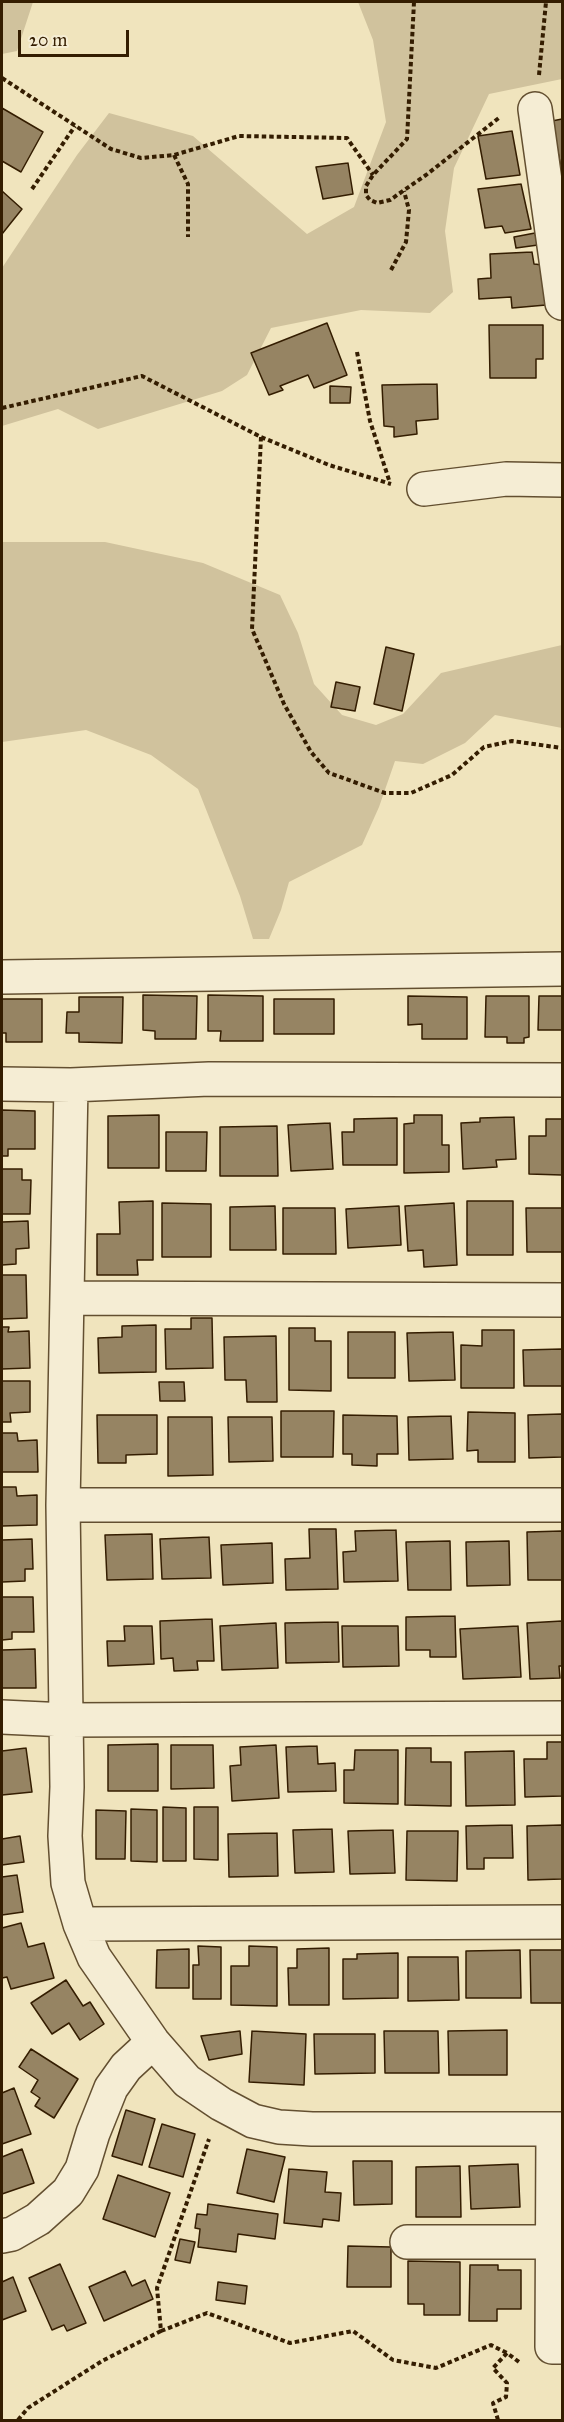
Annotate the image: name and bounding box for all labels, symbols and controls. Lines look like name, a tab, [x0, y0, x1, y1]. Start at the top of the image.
scale bar	[21, 18, 132, 56]
text: 20 m	[29, 29, 67, 51]

